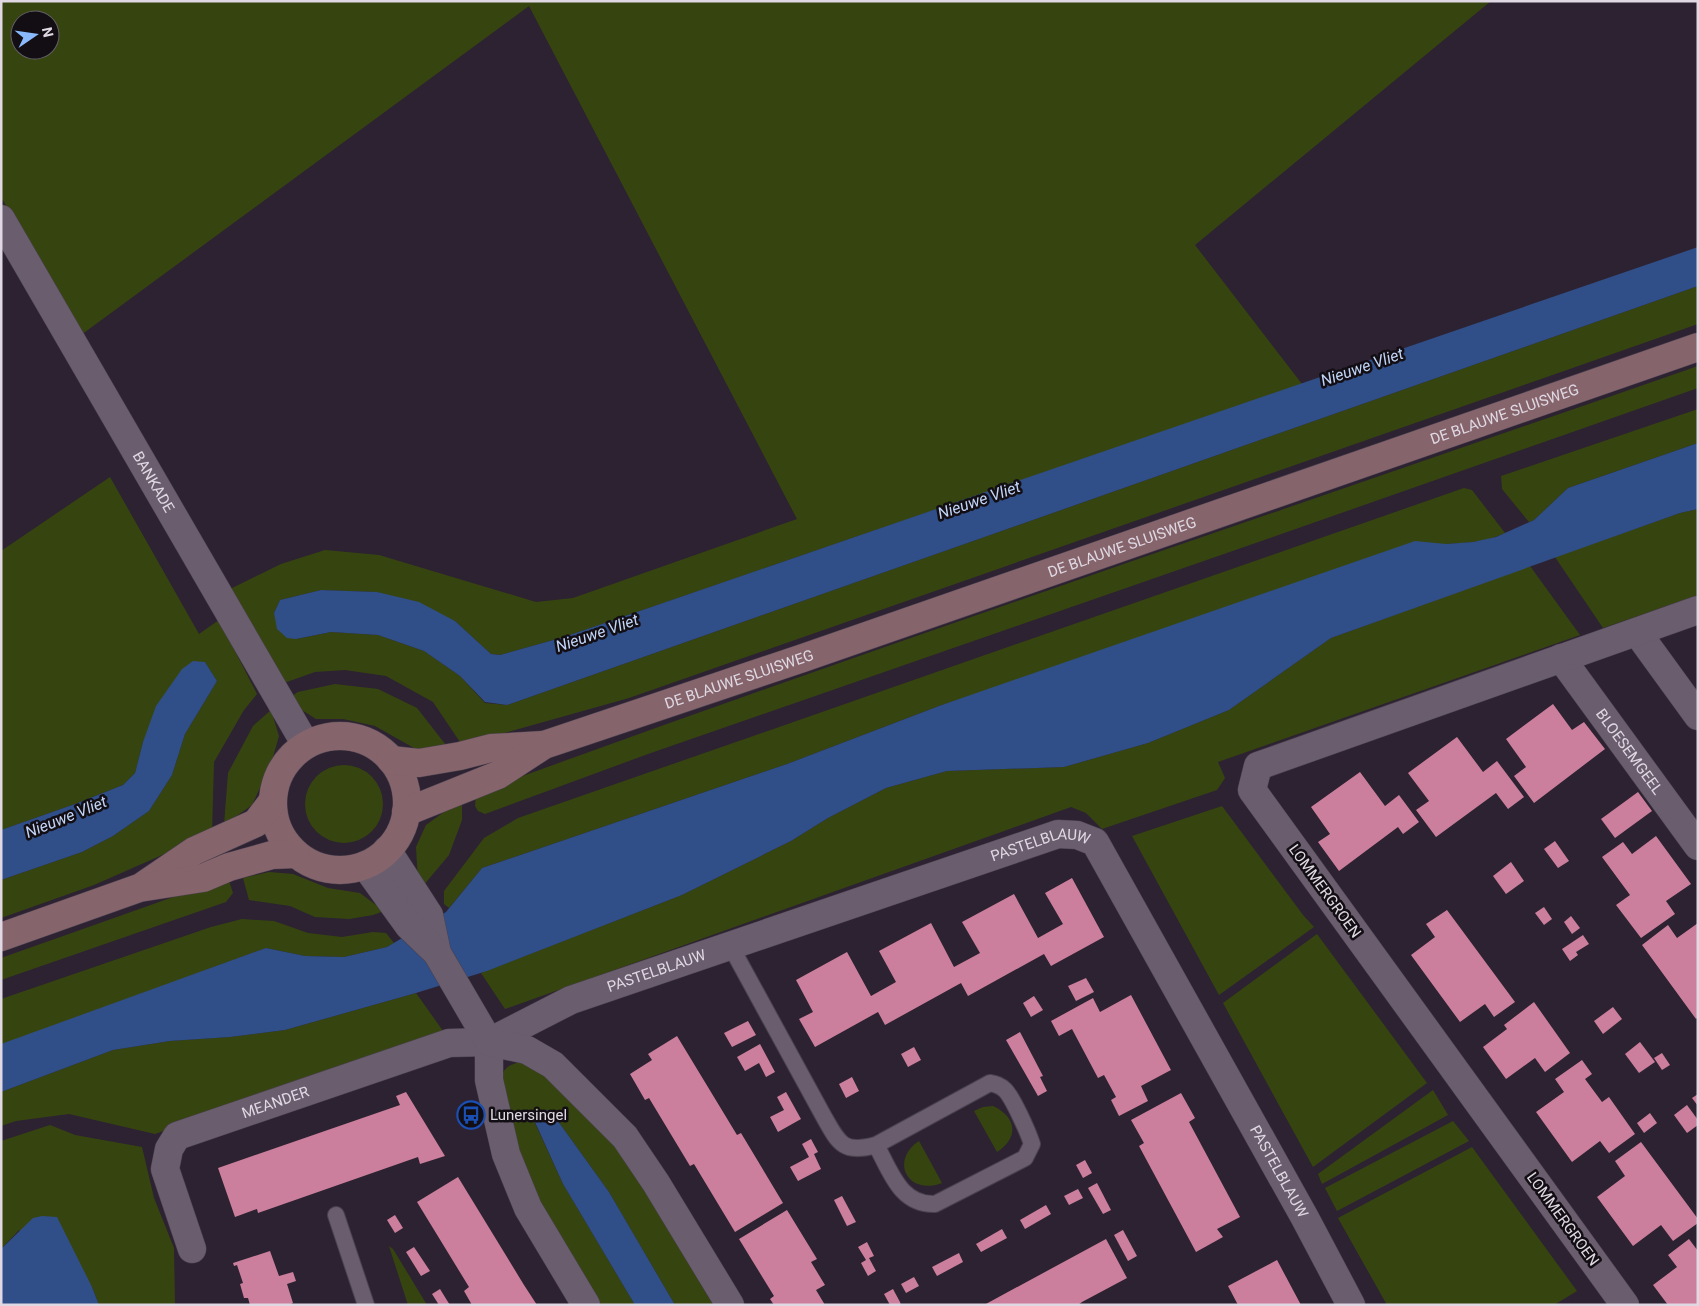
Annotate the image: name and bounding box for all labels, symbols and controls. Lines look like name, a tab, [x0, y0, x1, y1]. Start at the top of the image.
north arrow	[10, 10, 60, 60]
text: N	[39, 25, 57, 39]
water label: Nieuwe Vliet	[1318, 344, 1407, 390]
street label: DE BLAUWE SLUISWEG	[1428, 380, 1581, 448]
street label: BANKADE	[129, 448, 178, 516]
water label: Nieuwe Vliet	[935, 477, 1024, 523]
street label: DE BLAUWE SLUISWEG	[1045, 513, 1199, 581]
water label: Nieuwe Vliet	[553, 610, 642, 656]
street label: DE BLAUWE SLUISWEG	[662, 646, 816, 713]
street label: BLOESEMGEEL	[1592, 705, 1667, 798]
water label: Nieuwe Vliet	[22, 792, 110, 842]
street label: PASTELBLAUW	[988, 825, 1093, 865]
street label: LOMMERGROEN	[1285, 841, 1365, 941]
street label: PASTELBLAUW	[605, 946, 708, 996]
street label: MEANDER	[239, 1083, 311, 1122]
bus stop icon: Lunersingel	[456, 1100, 486, 1130]
place label: Lunersingel	[490, 1106, 567, 1124]
street label: PASTELBLAUW	[1246, 1122, 1312, 1221]
street label: LOMMERGROEN	[1523, 1169, 1603, 1269]

